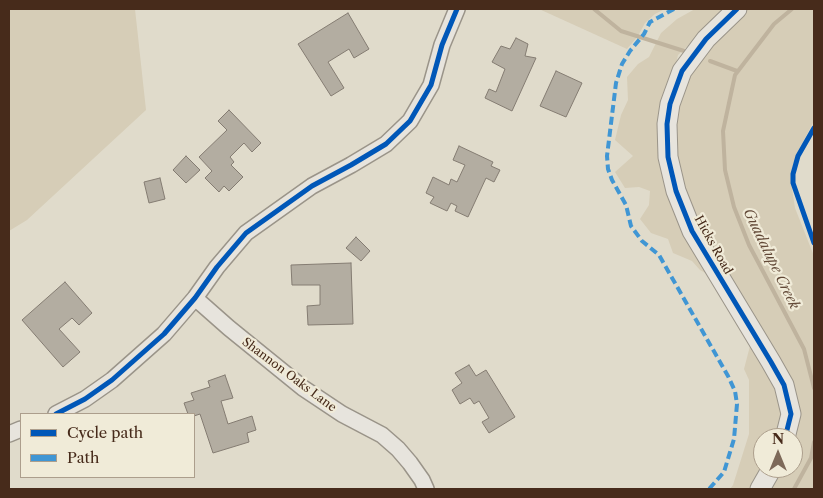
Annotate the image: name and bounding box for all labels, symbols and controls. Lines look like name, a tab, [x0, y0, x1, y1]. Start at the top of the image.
water label: Guadalupe Creek	[739, 206, 803, 312]
street label: Hicks Road	[691, 213, 735, 277]
street label: Shannon Oaks Lane	[239, 335, 339, 415]
legend	[20, 413, 195, 478]
text: Cycle path	[67, 423, 143, 442]
north arrow	[753, 428, 803, 478]
text: N	[772, 430, 784, 448]
text: Path	[67, 448, 99, 467]

